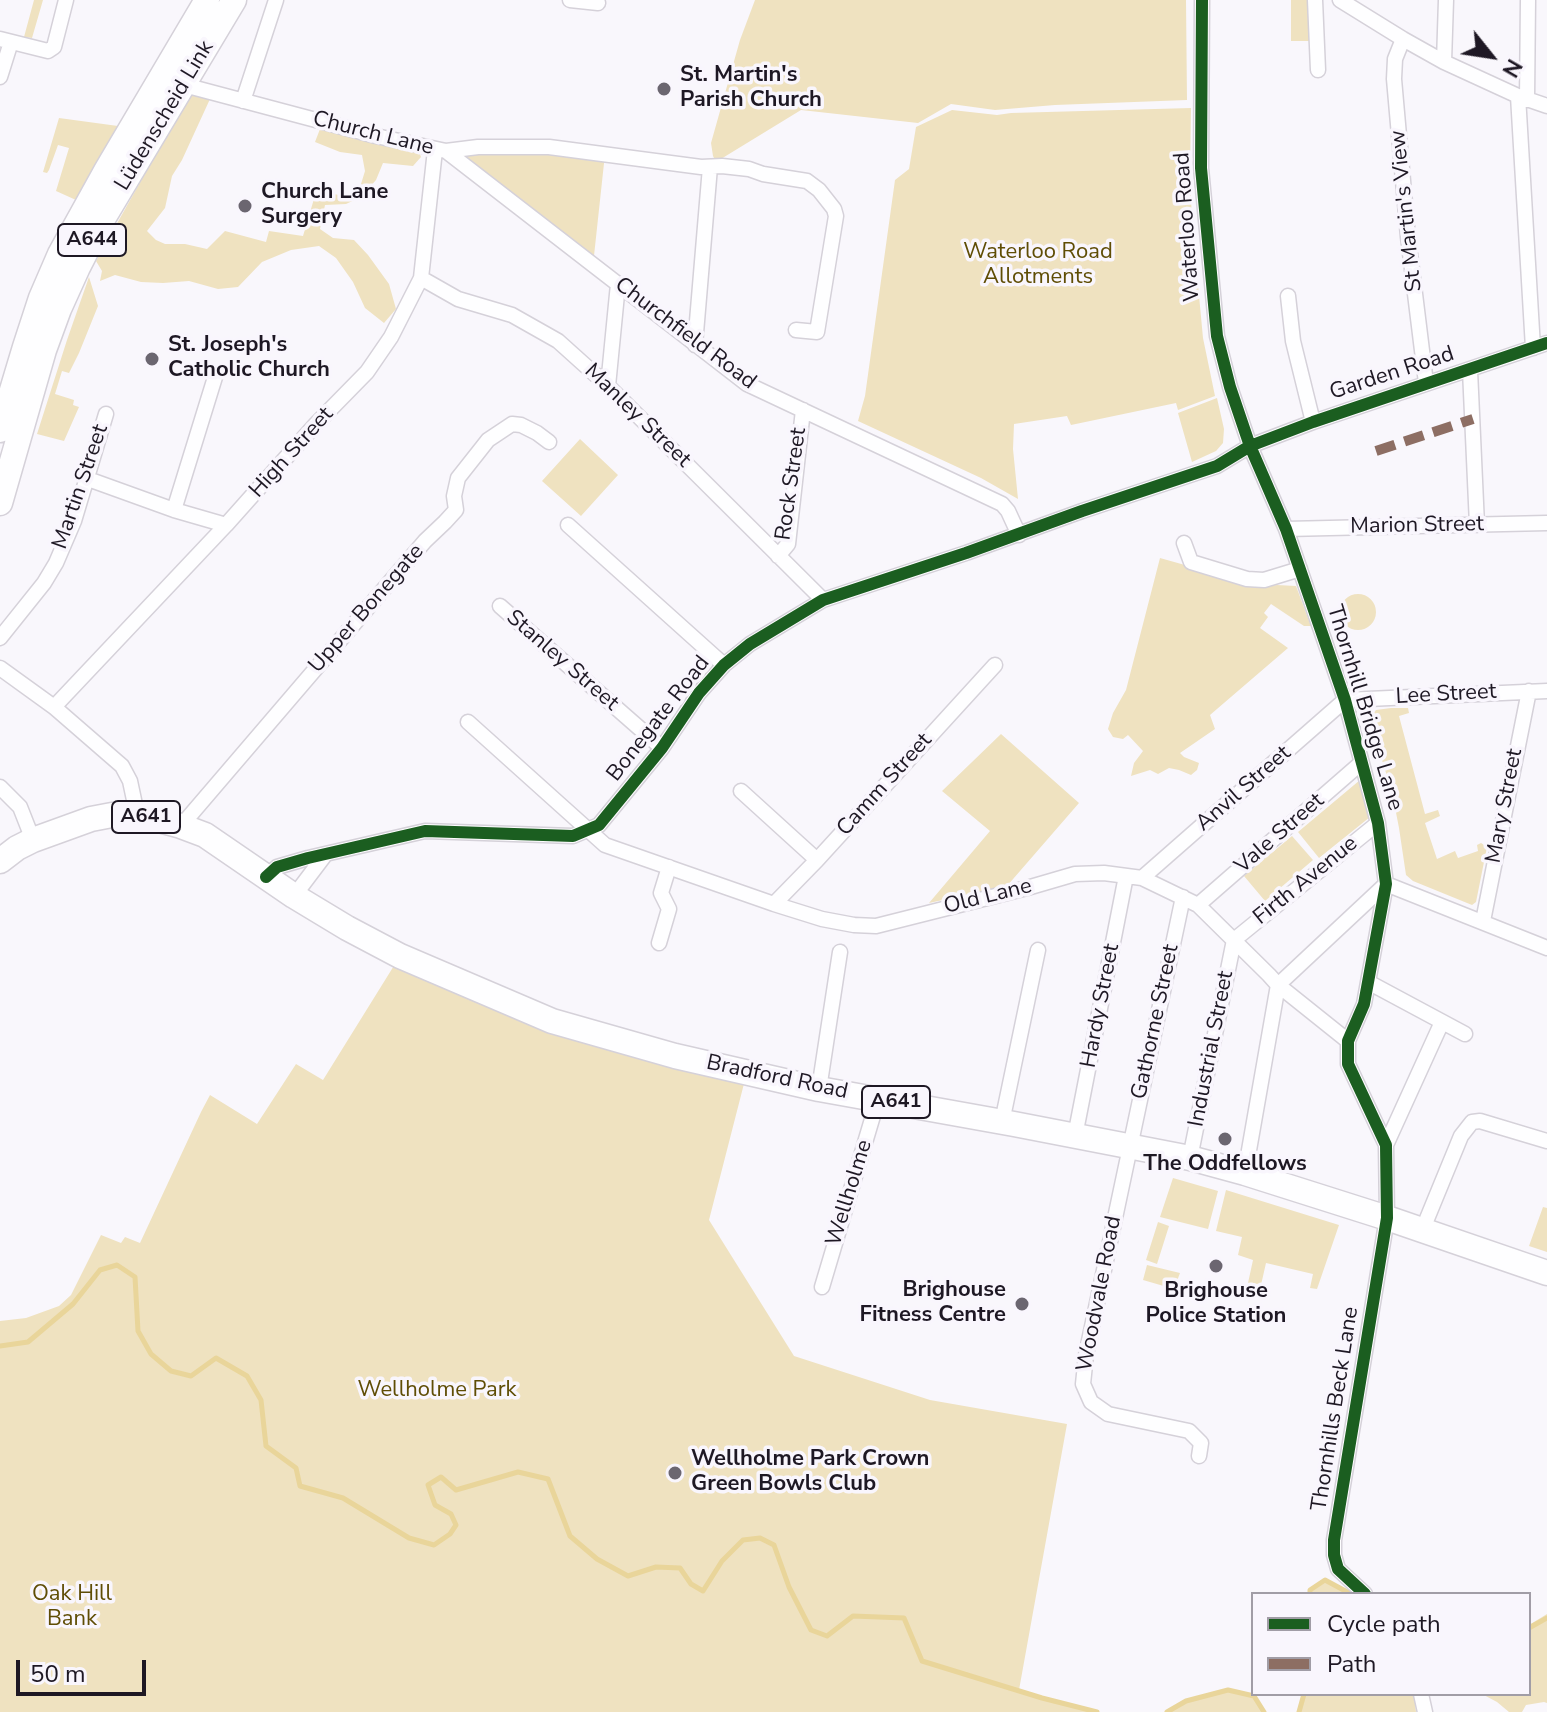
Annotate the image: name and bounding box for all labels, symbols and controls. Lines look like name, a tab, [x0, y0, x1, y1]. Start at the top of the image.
north arrow	[1451, 16, 1531, 96]
street label: Lüdenscheid Link	[110, 36, 220, 196]
text: N	[1495, 53, 1529, 83]
place label: St. Martin's Parish Church	[680, 63, 822, 114]
marker: St. Martin's Parish Church	[655, 80, 673, 98]
street label: Church Lane	[310, 106, 436, 162]
street label: St Martin's View	[1385, 129, 1429, 293]
street label: Waterloo Road	[1170, 152, 1206, 302]
place label: Church Lane Surgery	[261, 180, 388, 232]
marker: Church Lane Surgery	[236, 197, 254, 215]
road number: A644	[58, 224, 126, 256]
park label: Waterloo Road Allotments	[963, 240, 1113, 292]
street label: Churchfield Road	[609, 272, 761, 396]
place label: St. Joseph's Catholic Church	[168, 333, 330, 384]
street label: Garden Road	[1326, 341, 1458, 407]
marker: St. Joseph's Catholic Church	[143, 350, 161, 368]
street label: Manley Street	[578, 359, 696, 473]
street label: High Street	[244, 402, 340, 504]
street label: Martin Street	[47, 421, 115, 553]
street label: Rock Street	[771, 426, 813, 542]
street label: Marion Street	[1350, 512, 1484, 540]
street label: Upper Bonegate	[304, 539, 430, 679]
street label: Thornhill Bridge Lane	[1320, 602, 1408, 814]
street label: Stanley Street	[500, 605, 624, 717]
street label: Bonegate Road	[602, 651, 716, 787]
street label: Lee Street	[1395, 679, 1497, 711]
street label: Camm Street	[832, 728, 938, 842]
street label: Anvil Street	[1191, 741, 1297, 837]
street label: Mary Street	[1481, 747, 1529, 865]
street label: Vale Street	[1230, 788, 1330, 880]
road number: A641	[112, 801, 180, 833]
street label: Firth Avenue	[1249, 831, 1363, 931]
street label: Old Lane	[941, 873, 1035, 921]
street label: Hardy Street	[1076, 942, 1126, 1070]
street label: Gathorne Street	[1127, 942, 1185, 1102]
street label: Industrial Street	[1184, 969, 1240, 1129]
street label: Bradford Road	[704, 1050, 850, 1106]
road number: A641	[862, 1086, 930, 1118]
marker: The Oddfellows	[1216, 1130, 1234, 1148]
street label: Wellholme	[821, 1137, 879, 1249]
place label: The Oddfellows	[1143, 1152, 1307, 1178]
street label: Woodvale Road	[1072, 1214, 1128, 1374]
marker: Brighouse Police Station	[1207, 1257, 1225, 1275]
place label: Brighouse Fitness Centre	[860, 1278, 1006, 1330]
place label: Brighouse Police Station	[1146, 1279, 1286, 1330]
marker: Brighouse Fitness Centre	[1013, 1295, 1031, 1313]
street label: Thornhills Beck Lane	[1307, 1305, 1365, 1513]
park label: Wellholme Park	[357, 1378, 517, 1404]
place label: Wellholme Park Crown Green Bowls Club	[691, 1447, 929, 1498]
marker: Wellholme Park Crown Green Bowls Club	[666, 1464, 684, 1482]
park label: Oak Hill Bank	[32, 1582, 112, 1634]
legend	[1251, 1592, 1531, 1696]
text: Cycle path	[1327, 1608, 1441, 1640]
scale bar	[20, 1644, 150, 1694]
text: Path	[1327, 1648, 1376, 1680]
text: 50 m	[30, 1658, 86, 1690]

